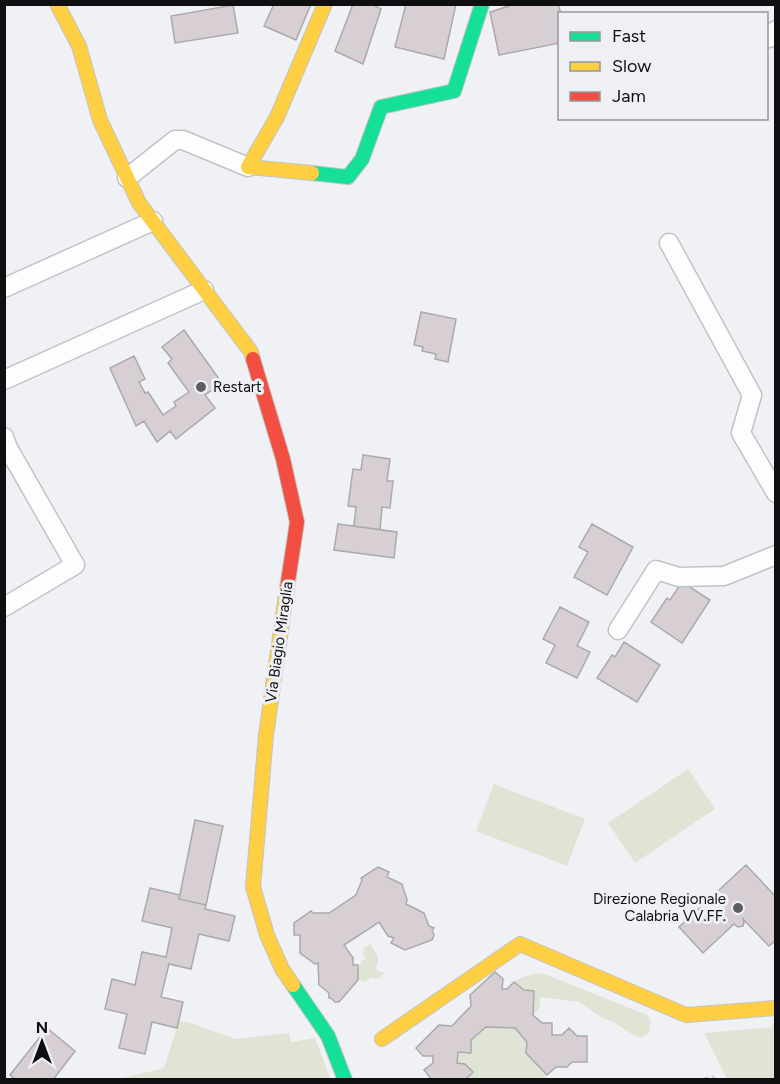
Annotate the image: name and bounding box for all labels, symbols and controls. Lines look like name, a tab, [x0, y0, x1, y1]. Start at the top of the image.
legend	[558, 12, 768, 120]
text: Fast	[612, 25, 646, 47]
text: Slow	[612, 55, 651, 77]
text: Jam	[612, 85, 646, 107]
place label: Restart	[213, 378, 262, 396]
marker: Restart	[194, 380, 208, 394]
street label: Via Biagio Miraglia	[262, 580, 296, 704]
place label: Direzione Regionale Calabria VV.FF.	[593, 890, 726, 925]
marker: Direzione Regionale Calabria VV.FF.	[731, 901, 745, 915]
north arrow	[12, 1012, 72, 1072]
text: N	[36, 1018, 48, 1037]

